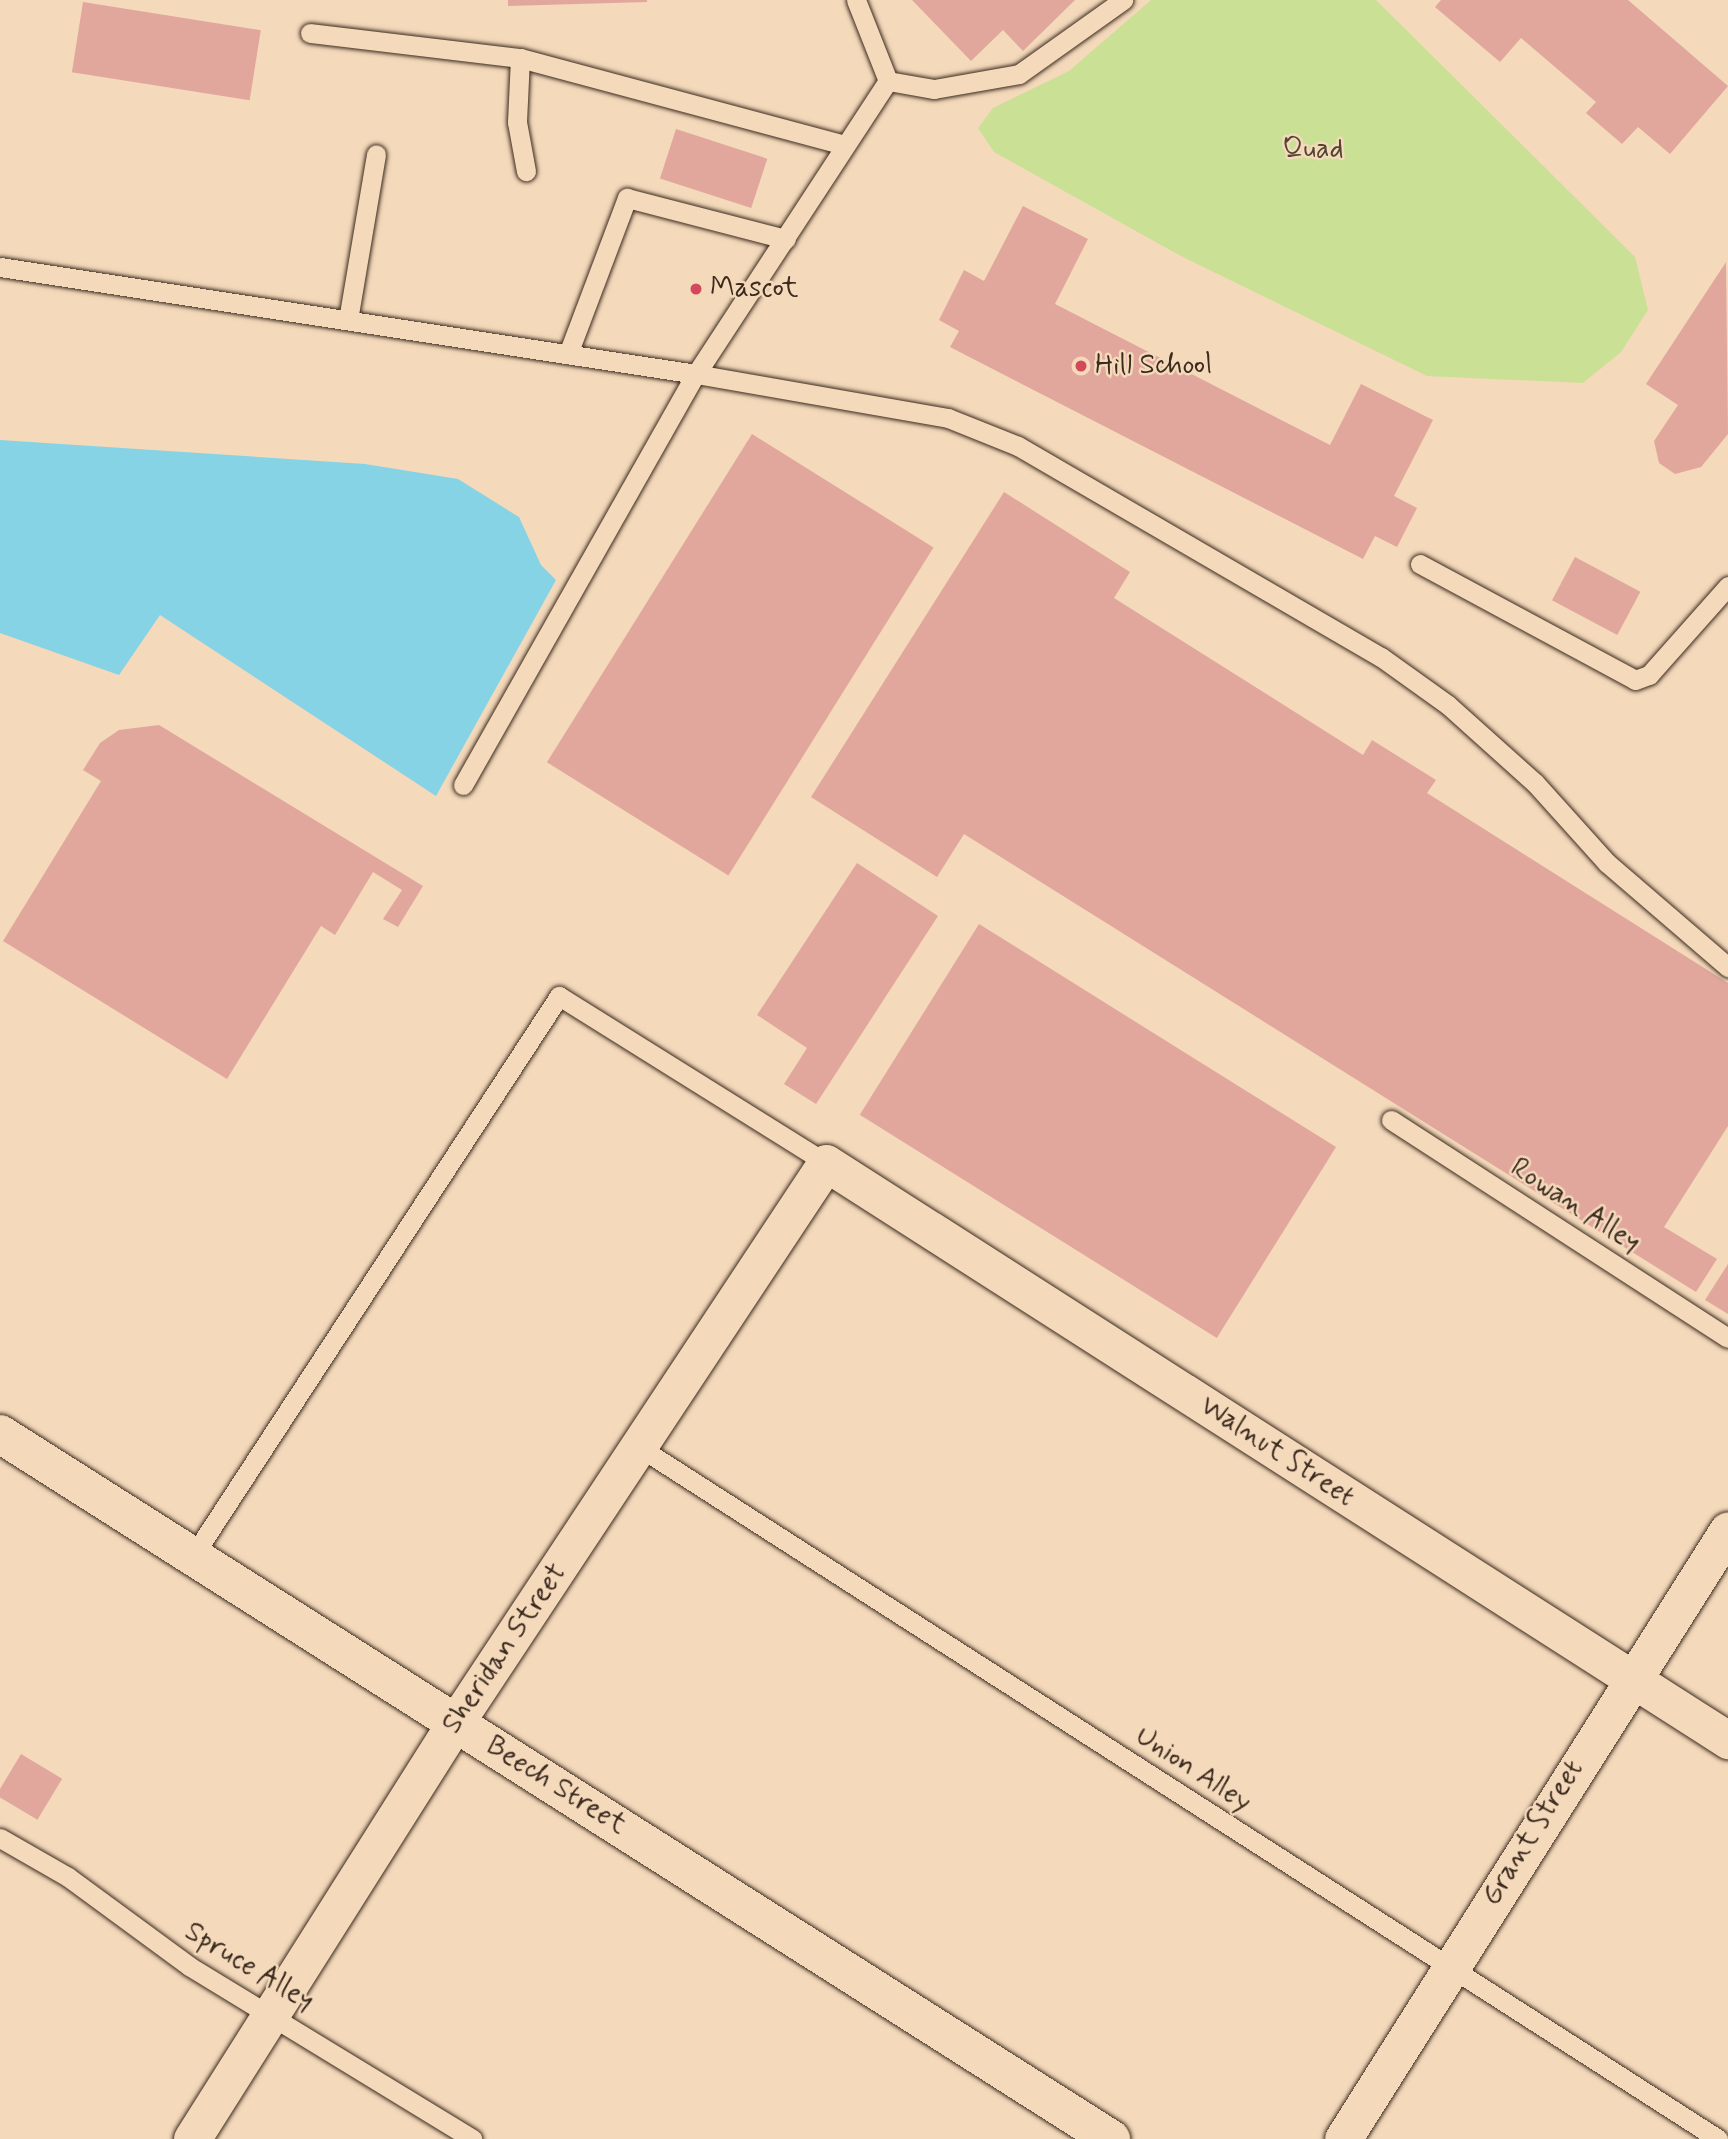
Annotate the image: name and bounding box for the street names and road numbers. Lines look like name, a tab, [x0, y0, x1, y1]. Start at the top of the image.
street label: Rowan Alley	[1504, 1152, 1646, 1260]
street label: Walnut Street	[1191, 1388, 1363, 1516]
street label: Sheridan Street	[436, 1558, 574, 1740]
street label: Union Alley	[1129, 1720, 1257, 1820]
street label: Beech Street	[480, 1730, 632, 1842]
street label: Grant Street	[1474, 1752, 1592, 1914]
street label: Spruce Alley	[178, 1915, 320, 2019]

